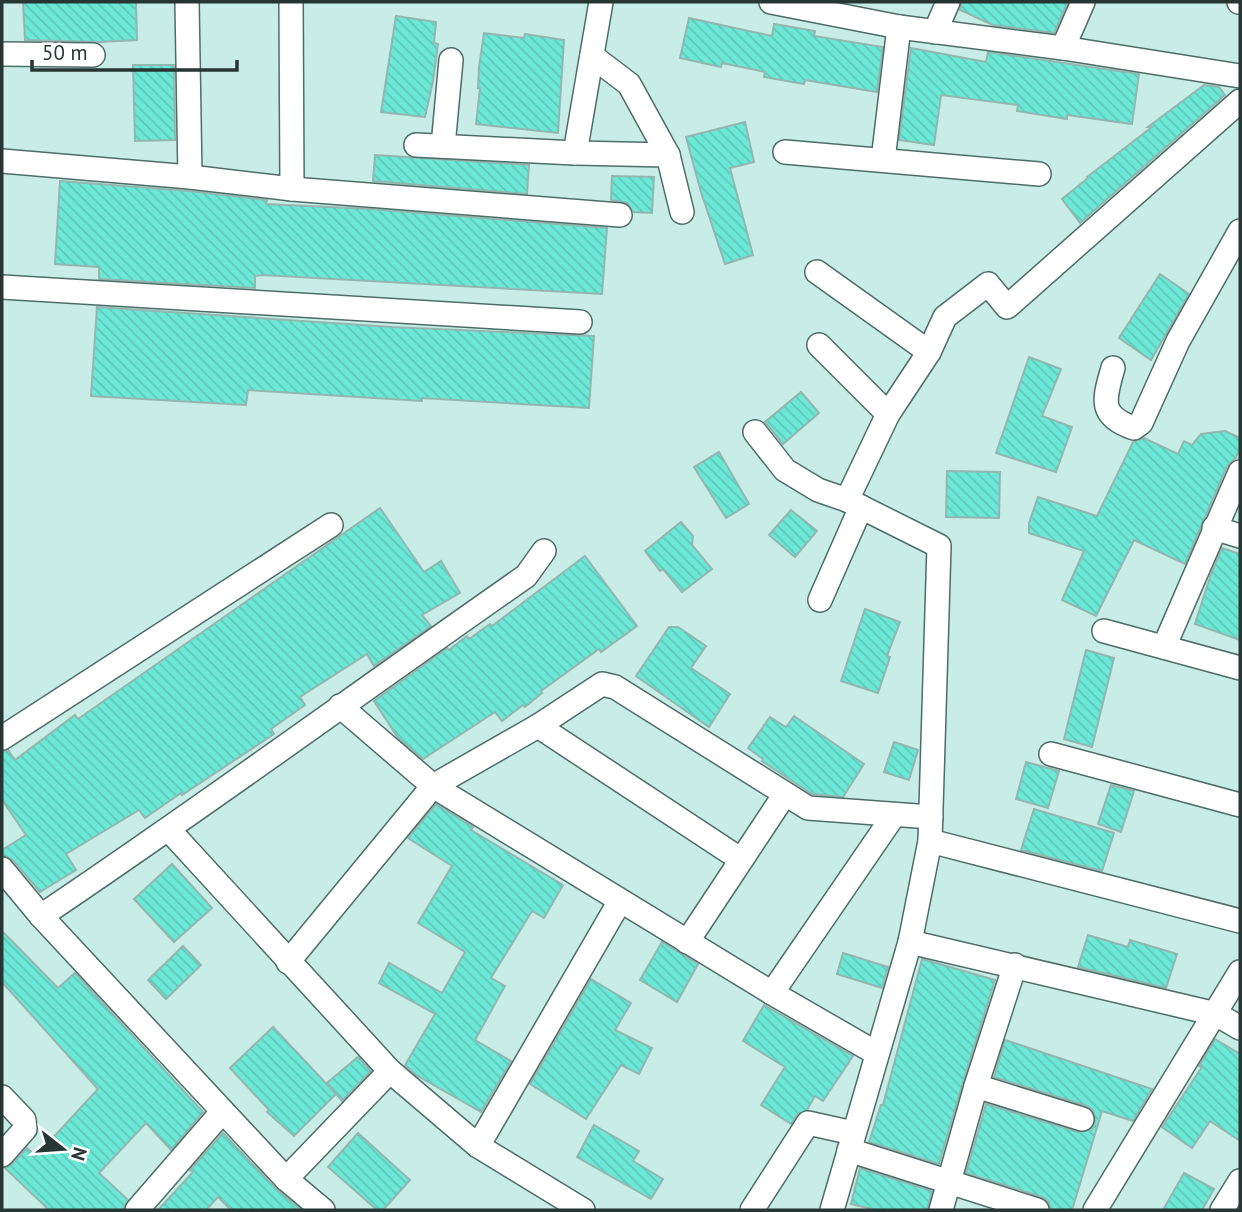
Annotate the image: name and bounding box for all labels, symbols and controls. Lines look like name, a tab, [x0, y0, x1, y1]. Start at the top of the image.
scale bar	[32, 28, 236, 72]
text: 50 m	[42, 39, 88, 66]
north arrow	[28, 1114, 98, 1184]
text: N	[66, 1144, 93, 1163]

